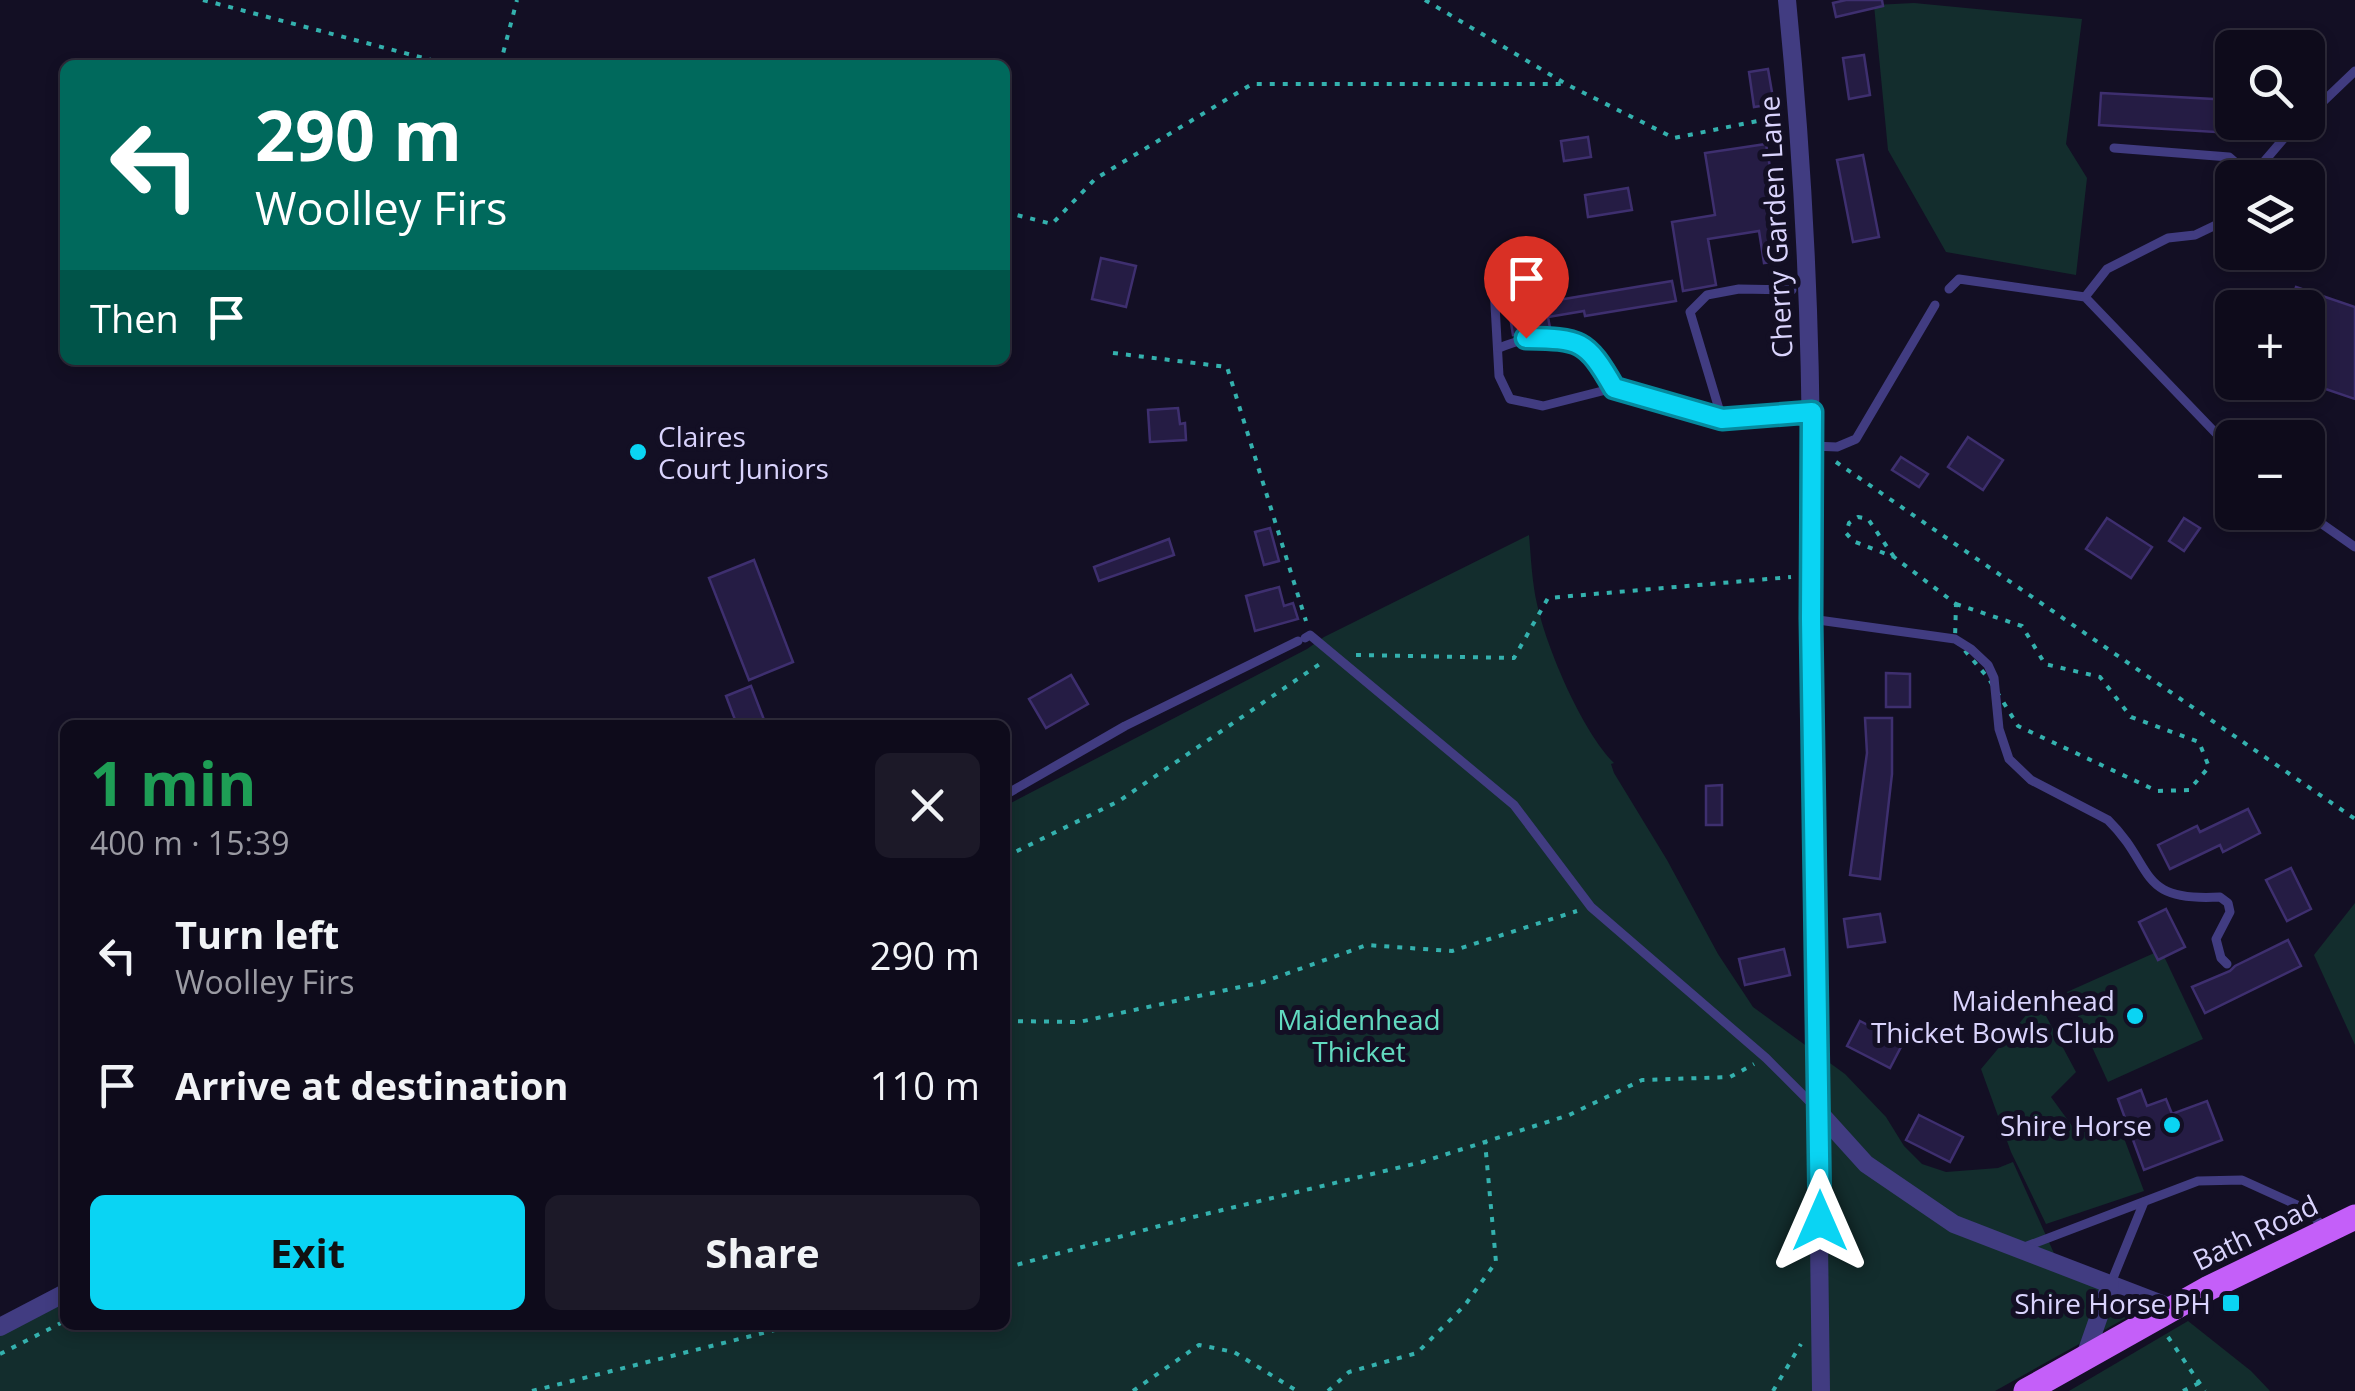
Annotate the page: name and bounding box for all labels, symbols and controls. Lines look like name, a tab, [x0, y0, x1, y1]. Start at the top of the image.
map controls	[2215, 30, 2325, 530]
button: search	[2215, 30, 2325, 140]
text: 290 m	[255, 86, 462, 182]
street label: Cherry Garden Lane	[1749, 95, 1801, 359]
icon: left	[90, 100, 220, 230]
button: layers	[2215, 160, 2325, 270]
text: Woolley Firs	[255, 177, 507, 238]
pin	[1484, 236, 1569, 339]
icon: arrive	[1499, 251, 1554, 306]
icon: arrive	[199, 290, 254, 345]
button: +	[2215, 290, 2325, 400]
text: Then	[90, 292, 179, 344]
place label: Claires Court Juniors	[658, 417, 829, 487]
button: −	[2215, 420, 2325, 530]
marker: Claires Court Juniors	[627, 441, 649, 463]
text: 1 min	[90, 742, 257, 824]
button: close	[875, 753, 980, 858]
text: 400 m · 15:39	[90, 821, 289, 864]
text: Turn left	[175, 908, 339, 960]
icon: left	[90, 928, 145, 983]
text: 290 m	[870, 929, 980, 981]
text: Woolley Firs	[175, 960, 354, 1003]
place label: Maidenhead Thicket Bowls Club	[1871, 981, 2115, 1051]
park label: Maidenhead Thicket	[1277, 1000, 1441, 1070]
marker: Maidenhead Thicket Bowls Club	[2124, 1005, 2146, 1027]
icon: arrive	[90, 1058, 145, 1113]
text: Arrive at destination	[175, 1059, 569, 1111]
text: 110 m	[870, 1059, 980, 1111]
place label: Shire Horse	[2000, 1106, 2152, 1144]
marker: Shire Horse	[2161, 1114, 2183, 1136]
position arrow	[1768, 1169, 1872, 1273]
street label: Bath Road	[2186, 1185, 2324, 1279]
button: Exit	[90, 1195, 525, 1310]
button: Share	[545, 1195, 980, 1310]
place label: Shire Horse PH	[2014, 1284, 2211, 1322]
marker: Shire Horse PH	[2220, 1292, 2242, 1314]

